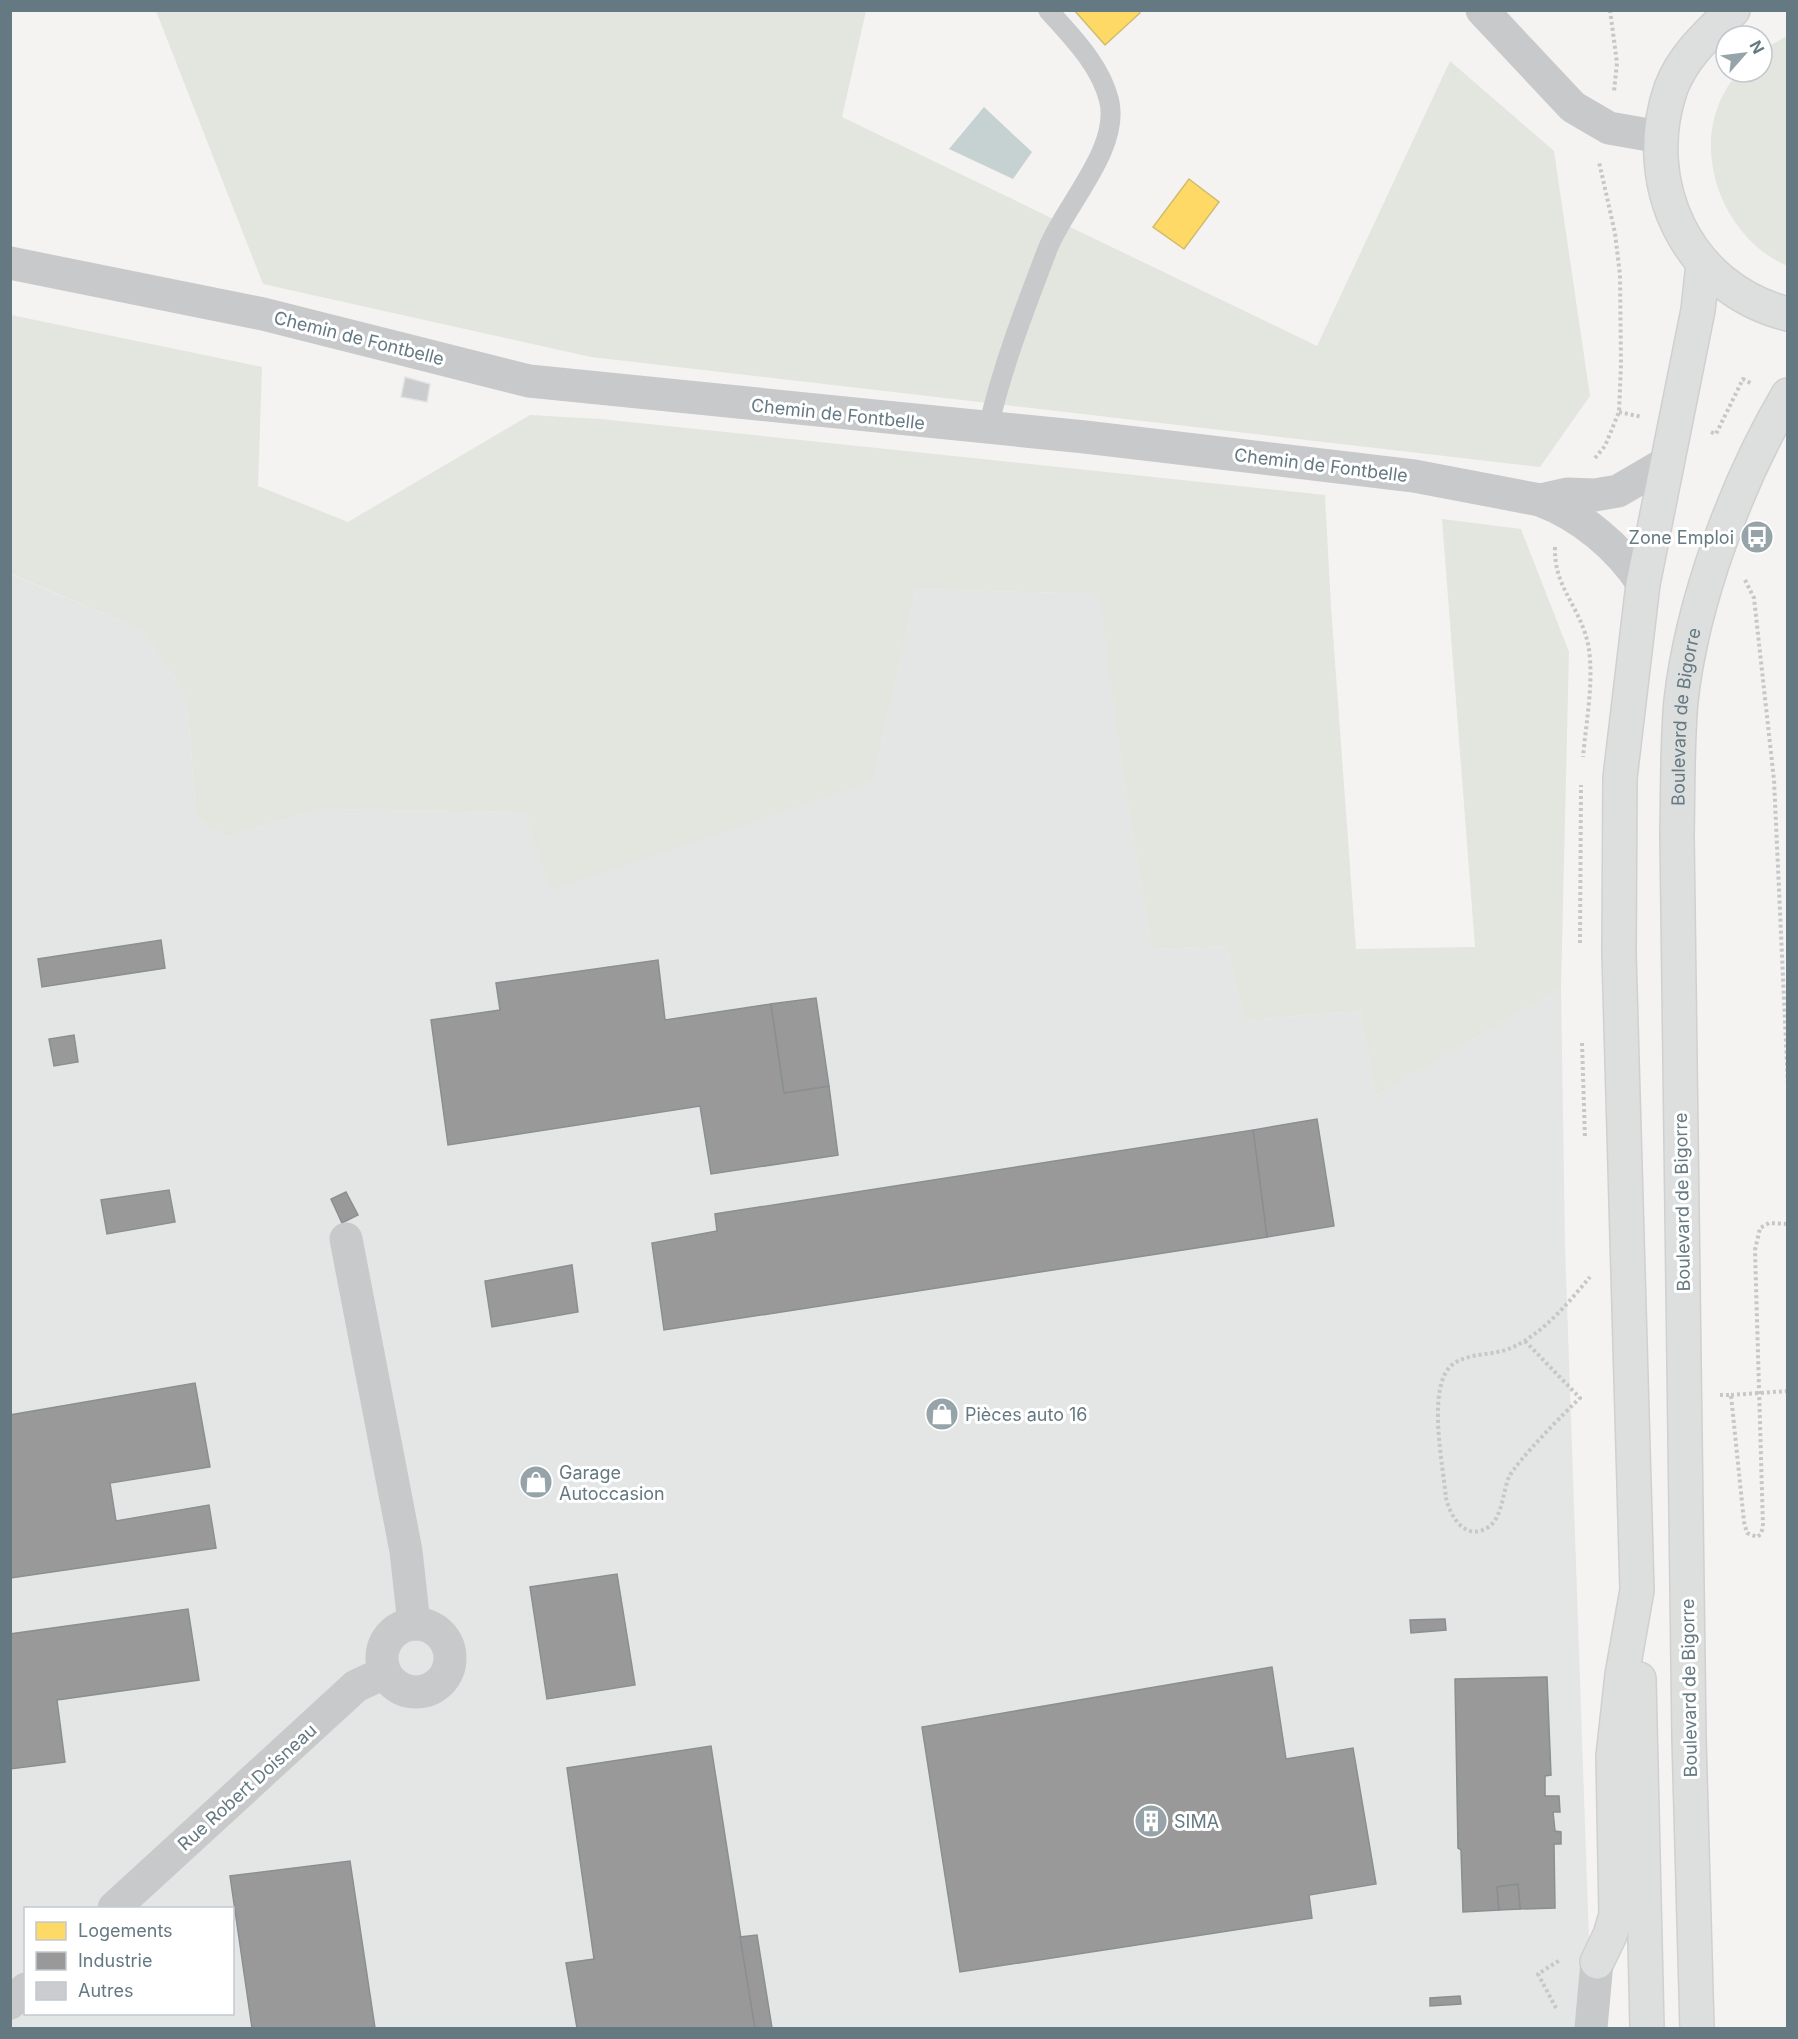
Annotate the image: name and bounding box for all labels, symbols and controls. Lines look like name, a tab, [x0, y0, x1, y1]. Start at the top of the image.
north arrow	[1714, 24, 1774, 84]
text: N	[1746, 37, 1769, 57]
street label: Chemin de Fontbelle	[272, 307, 446, 369]
street label: Chemin de Fontbelle	[750, 394, 926, 434]
street label: Chemin de Fontbelle	[1233, 444, 1409, 486]
bus stop icon: Zone Emploi	[1739, 519, 1775, 555]
place label: Zone Emploi	[1629, 527, 1734, 548]
street label: Boulevard de Bigorre	[1667, 626, 1704, 806]
street label: Boulevard de Bigorre	[1670, 1112, 1694, 1292]
shop icon: Pièces auto 16	[924, 1396, 960, 1432]
place label: Pièces auto 16	[965, 1404, 1088, 1425]
place label: Garage Autoccasion	[559, 1462, 665, 1504]
shop icon: Garage Autoccasion	[518, 1464, 554, 1500]
street label: Boulevard de Bigorre	[1677, 1598, 1701, 1778]
street label: Rue Robert Doisneau	[173, 1719, 321, 1855]
building icon: SIMA	[1133, 1803, 1169, 1839]
place label: SIMA	[1174, 1811, 1219, 1832]
legend	[24, 1907, 234, 2015]
text: Logements	[78, 1920, 173, 1941]
text: Industrie	[78, 1950, 152, 1971]
text: Autres	[78, 1980, 133, 2001]

